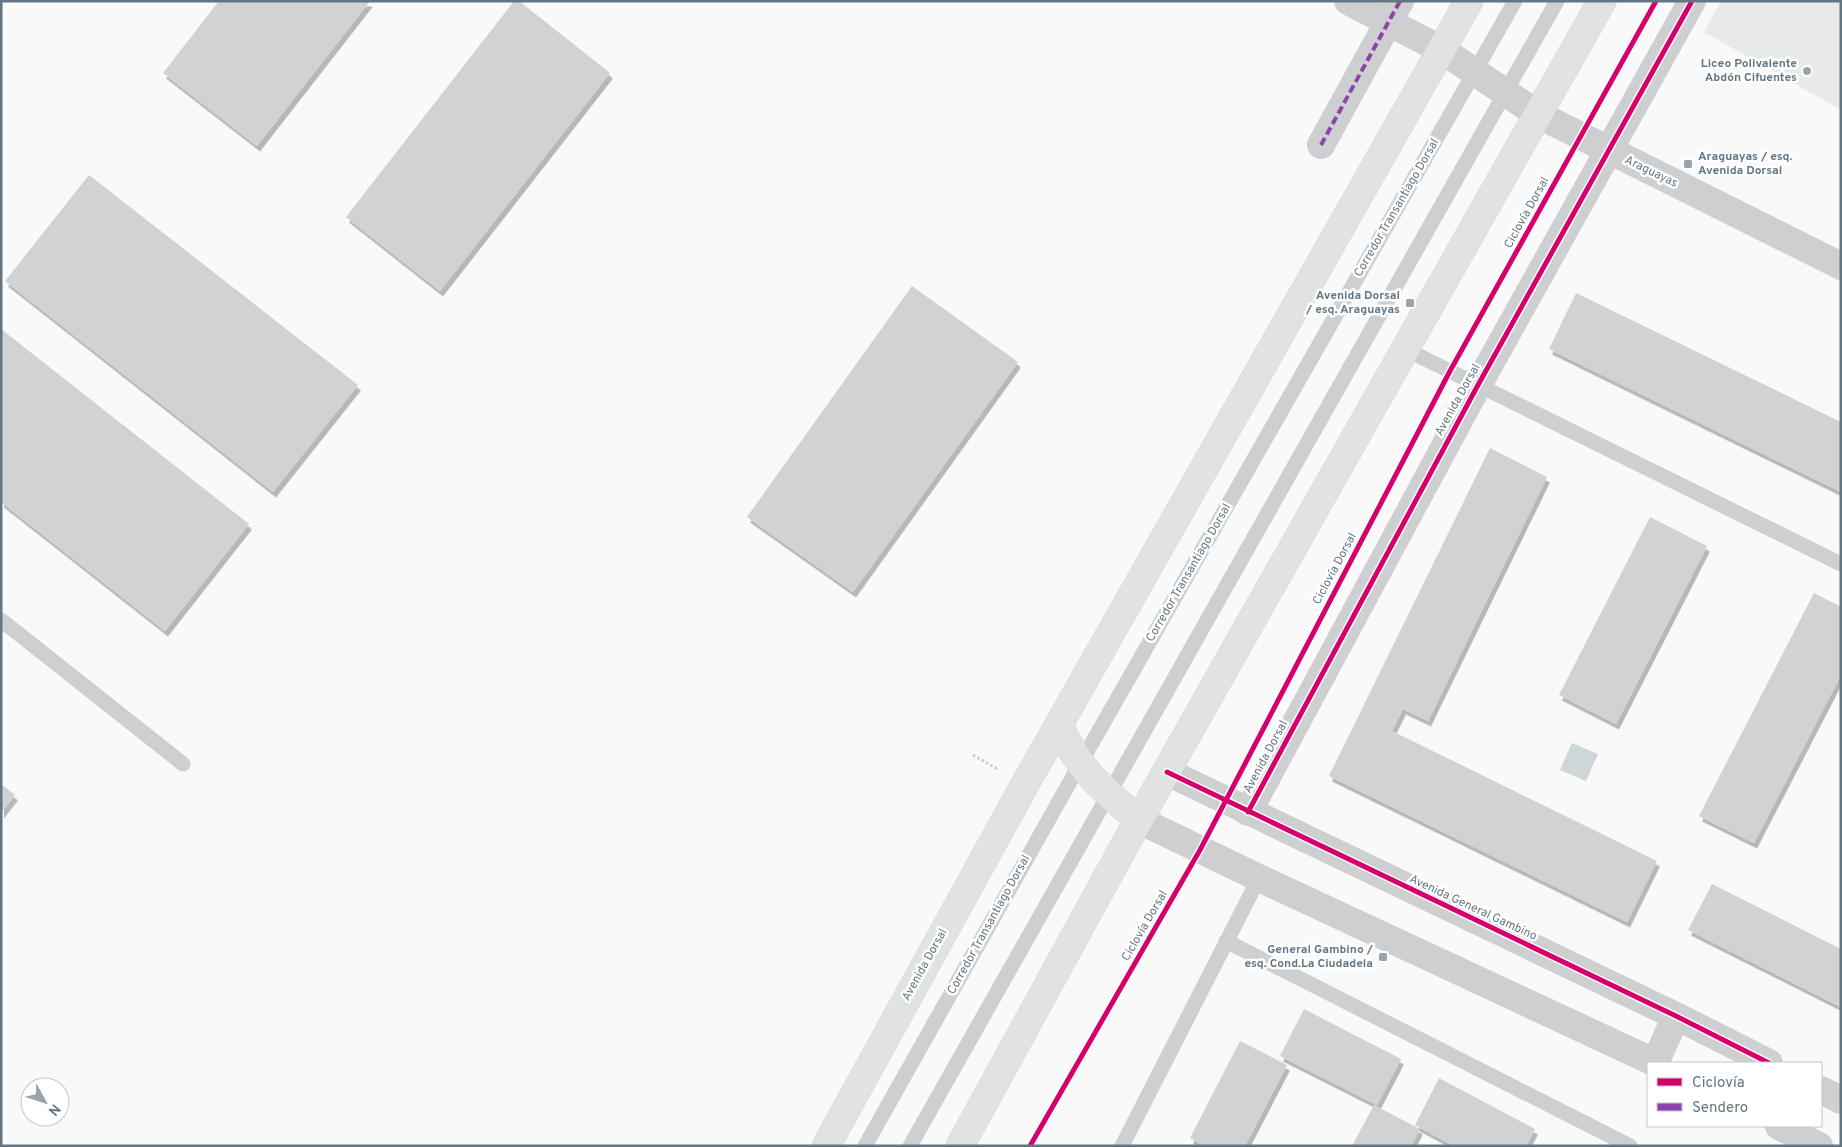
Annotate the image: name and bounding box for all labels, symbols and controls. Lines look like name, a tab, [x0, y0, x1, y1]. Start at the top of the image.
place label: Liceo Polivalente Abdón Cifuentes	[1701, 56, 1797, 86]
marker: Liceo Polivalente Abdón Cifuentes	[1801, 65, 1813, 77]
street label: Corredor Transantiago Dorsal	[1351, 136, 1443, 280]
place label: Araguayas / esq. Avenida Dorsal	[1698, 149, 1793, 179]
street label: Araguayas	[1622, 152, 1680, 192]
marker: Araguayas / esq. Avenida Dorsal	[1682, 158, 1694, 170]
street label: Ciclovía Dorsal	[1501, 175, 1553, 251]
place label: Avenida Dorsal / esq. Araguayas	[1305, 288, 1400, 318]
marker: Avenida Dorsal / esq. Araguayas	[1404, 297, 1416, 309]
street label: Avenida Dorsal	[1432, 361, 1484, 439]
street label: Corredor Transantiago Dorsal	[1143, 501, 1235, 645]
street label: Ciclovía Dorsal	[1309, 530, 1361, 608]
street label: Avenida Dorsal	[1240, 718, 1292, 796]
street label: Corredor Transantiago Dorsal	[944, 852, 1034, 998]
street label: Avenida General Gambino	[1407, 871, 1540, 945]
street label: Ciclovía Dorsal	[1118, 888, 1172, 964]
street label: Avenida Dorsal	[899, 926, 951, 1004]
place label: General Gambino / esq. Cond.La Ciudadela	[1244, 942, 1374, 972]
marker: General Gambino / esq. Cond.La Ciudadela	[1377, 951, 1389, 963]
legend	[1647, 1062, 1822, 1127]
text: Ciclovía	[1692, 1074, 1745, 1093]
north arrow	[20, 1077, 70, 1127]
text: Sendero	[1692, 1099, 1748, 1118]
text: N	[44, 1100, 64, 1119]

